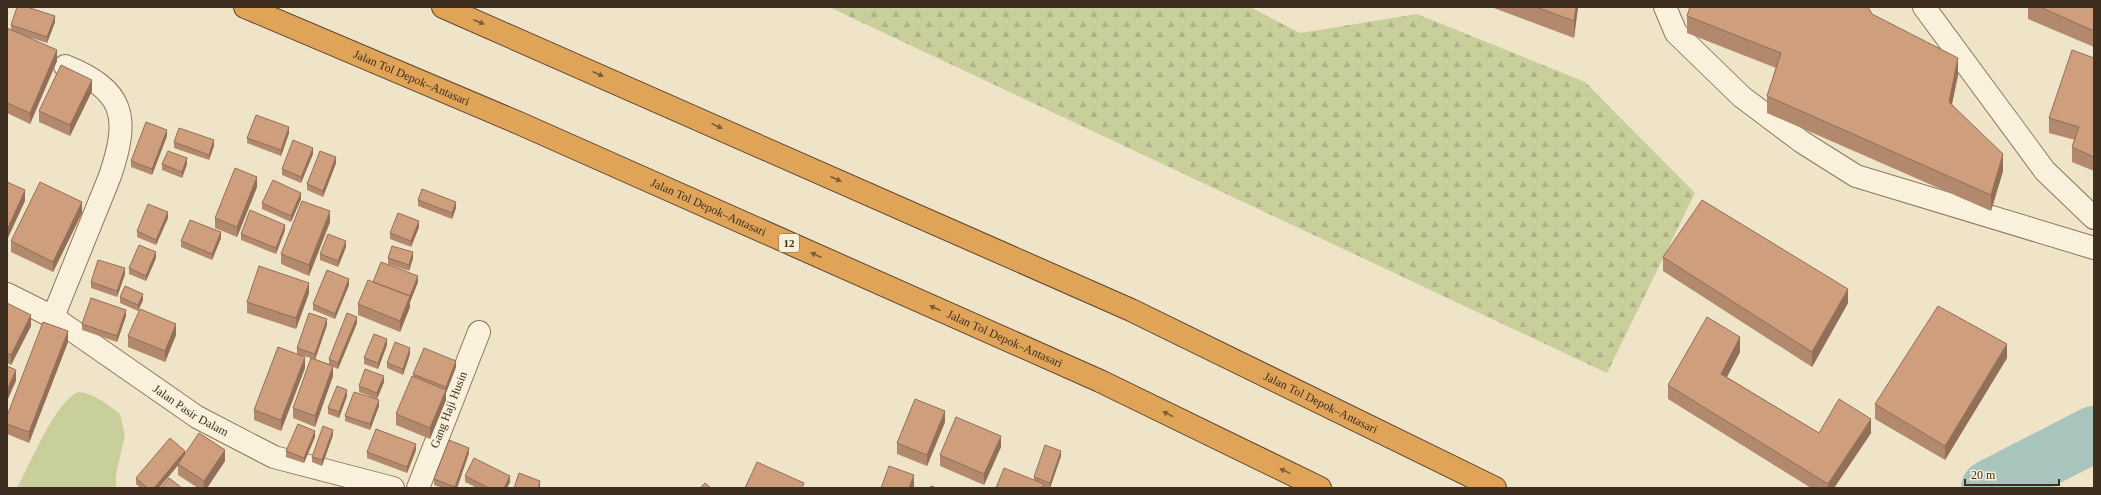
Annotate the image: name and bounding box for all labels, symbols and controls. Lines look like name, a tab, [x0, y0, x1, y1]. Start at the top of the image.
one-way arrow	[473, 20, 485, 26]
street label: Jalan Tol Depok–Antasari	[351, 47, 473, 109]
one-way arrow	[592, 71, 604, 77]
one-way arrow	[711, 124, 723, 130]
street label: Jalan Tol Depok–Antasari	[649, 176, 769, 239]
one-way arrow	[830, 176, 841, 182]
road number: 12	[779, 234, 799, 252]
one-way arrow	[811, 252, 822, 258]
one-way arrow	[929, 304, 941, 311]
street label: Jalan Tol Depok–Antasari	[945, 307, 1065, 371]
street label: Gang Haji Husin	[427, 369, 470, 450]
street label: Jalan Tol Depok–Antasari	[1262, 369, 1381, 437]
street label: Jalan Pasir Dalam	[150, 382, 232, 439]
one-way arrow	[1162, 411, 1174, 417]
scale bar	[1965, 461, 2059, 487]
one-way arrow	[1279, 468, 1290, 474]
text: 20 m	[1971, 468, 1996, 482]

